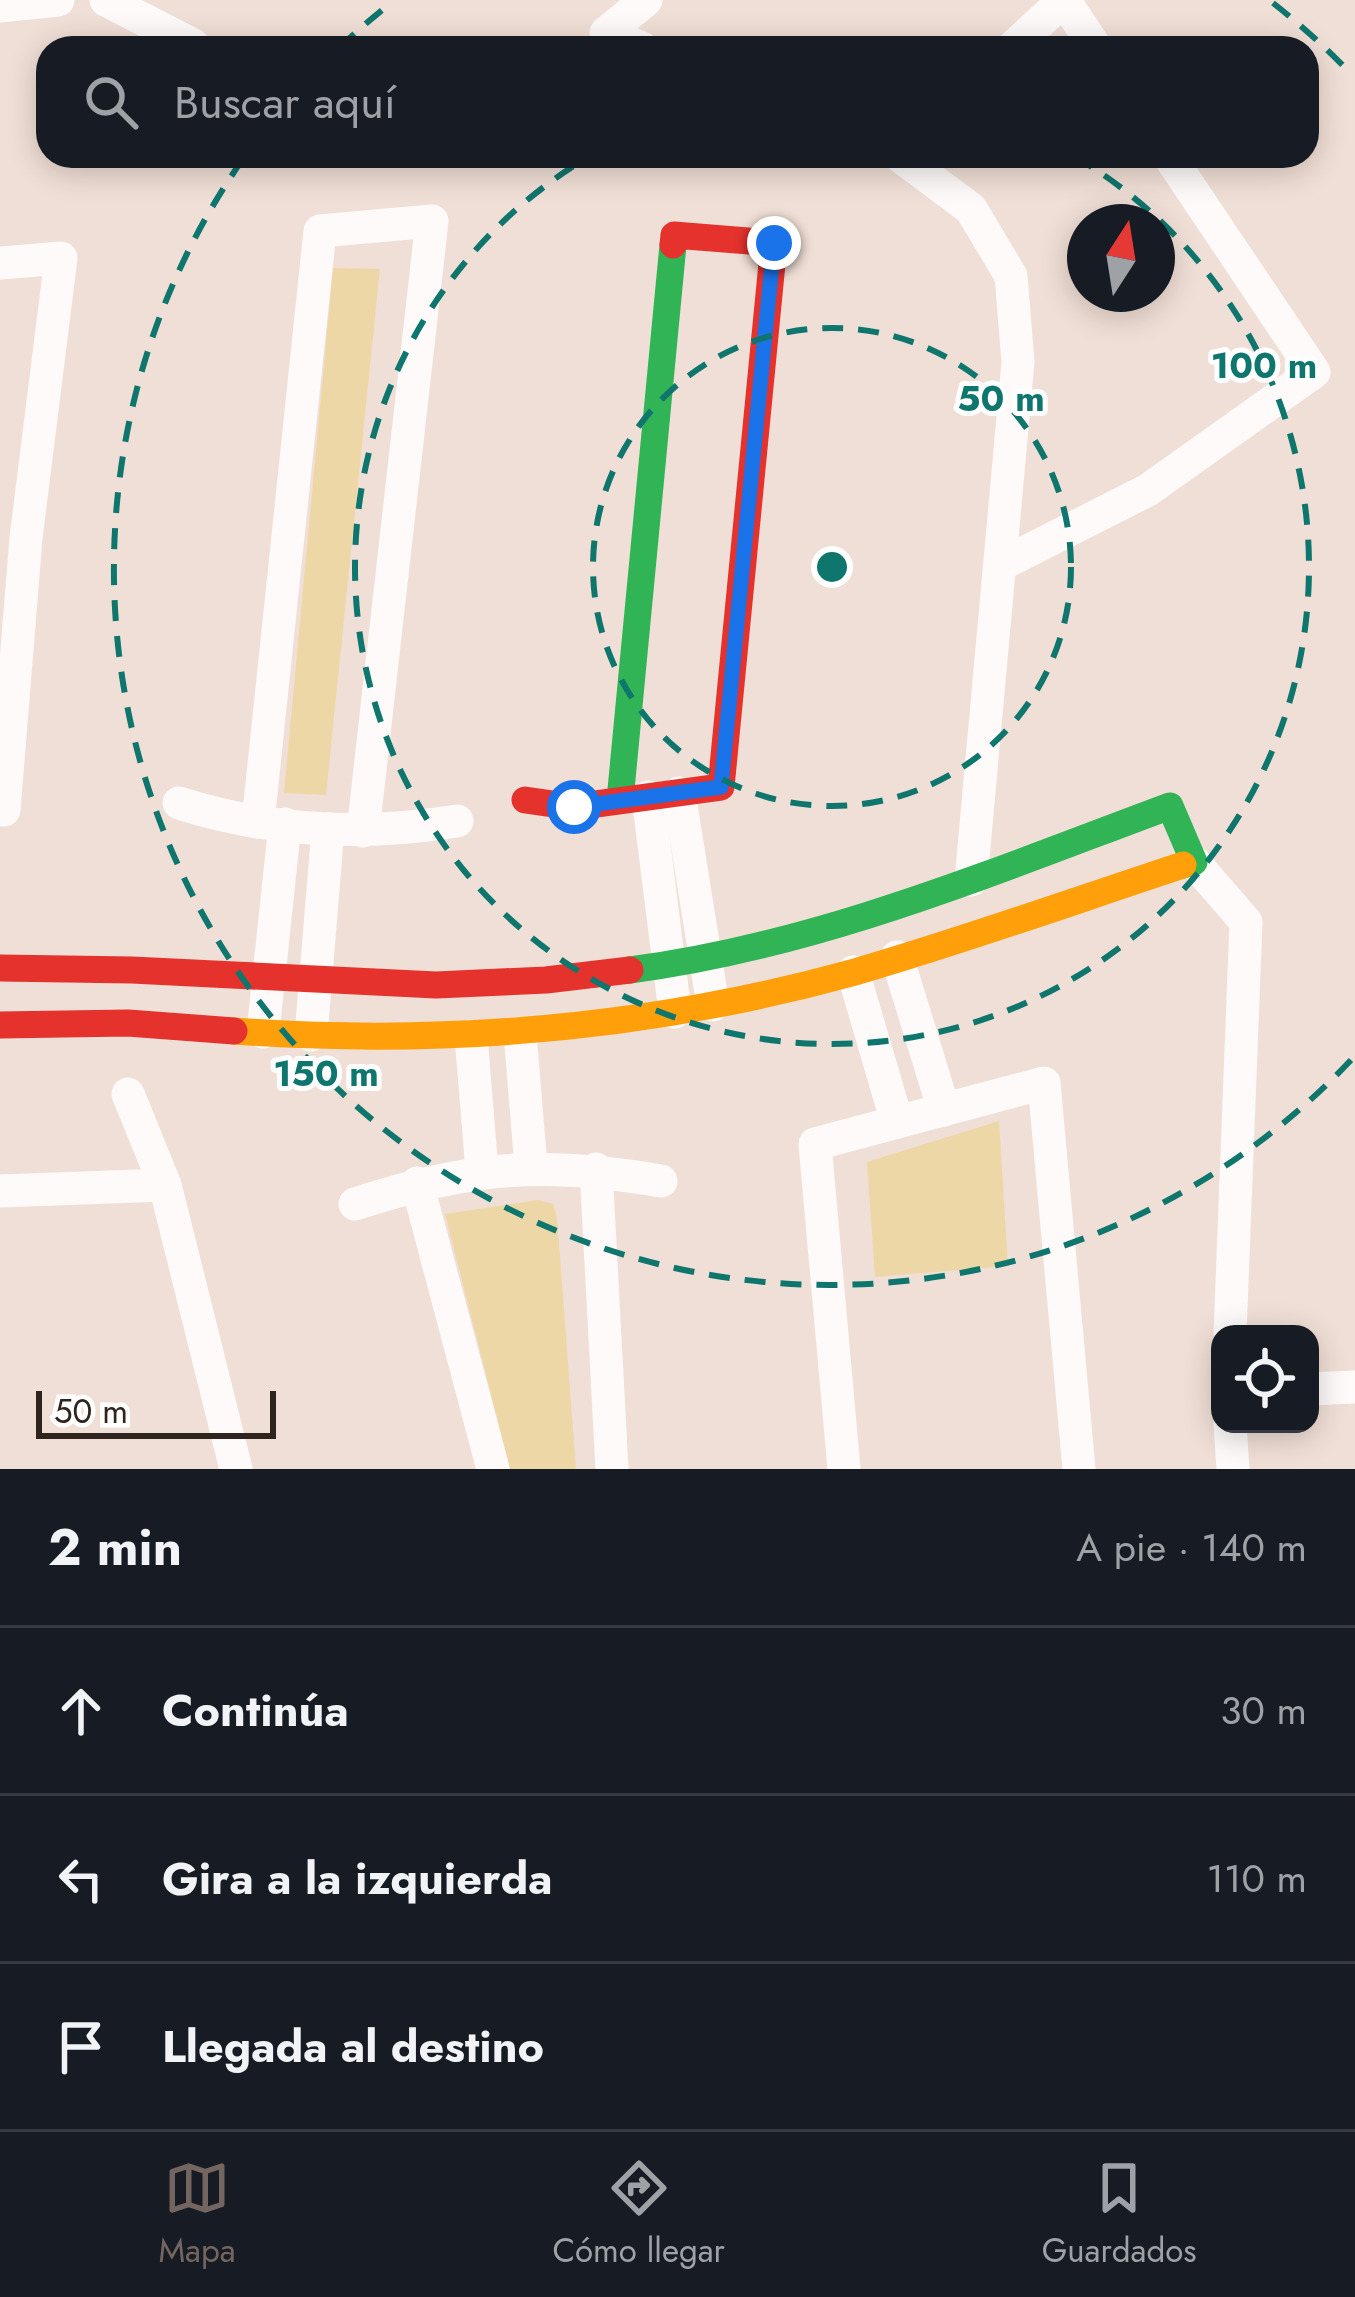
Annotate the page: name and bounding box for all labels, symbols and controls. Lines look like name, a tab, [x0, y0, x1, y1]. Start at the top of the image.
search box	[36, 36, 1319, 168]
icon: search	[78, 69, 144, 135]
text: Buscar aquí	[174, 70, 396, 135]
north arrow	[1067, 204, 1175, 312]
route end	[747, 216, 801, 270]
text: 100 m	[1211, 339, 1317, 391]
text: 50 m	[957, 372, 1045, 424]
centre of rings	[811, 546, 853, 588]
route start	[547, 780, 601, 834]
text: 150 m	[273, 1047, 379, 1099]
map controls	[1211, 1325, 1319, 1433]
button: locate	[1211, 1325, 1319, 1433]
scale bar	[36, 1385, 276, 1438]
text: 50 m	[54, 1388, 128, 1435]
text: 2 min	[48, 1510, 182, 1584]
text: A pie · 140 m	[1076, 1519, 1307, 1576]
icon: ahead	[48, 1678, 114, 1744]
text: Continúa	[162, 1678, 349, 1743]
text: 30 m	[1220, 1682, 1307, 1739]
icon: left	[48, 1846, 114, 1912]
text: Gira a la izquierda	[162, 1846, 553, 1911]
text: 110 m	[1206, 1850, 1307, 1907]
icon: arrive	[48, 2014, 114, 2080]
text: Llegada al destino	[162, 2014, 544, 2079]
tab: Mapa	[158, 2155, 236, 2274]
tab: Cómo llegar	[552, 2155, 725, 2274]
tab: Guardados	[1042, 2155, 1197, 2274]

